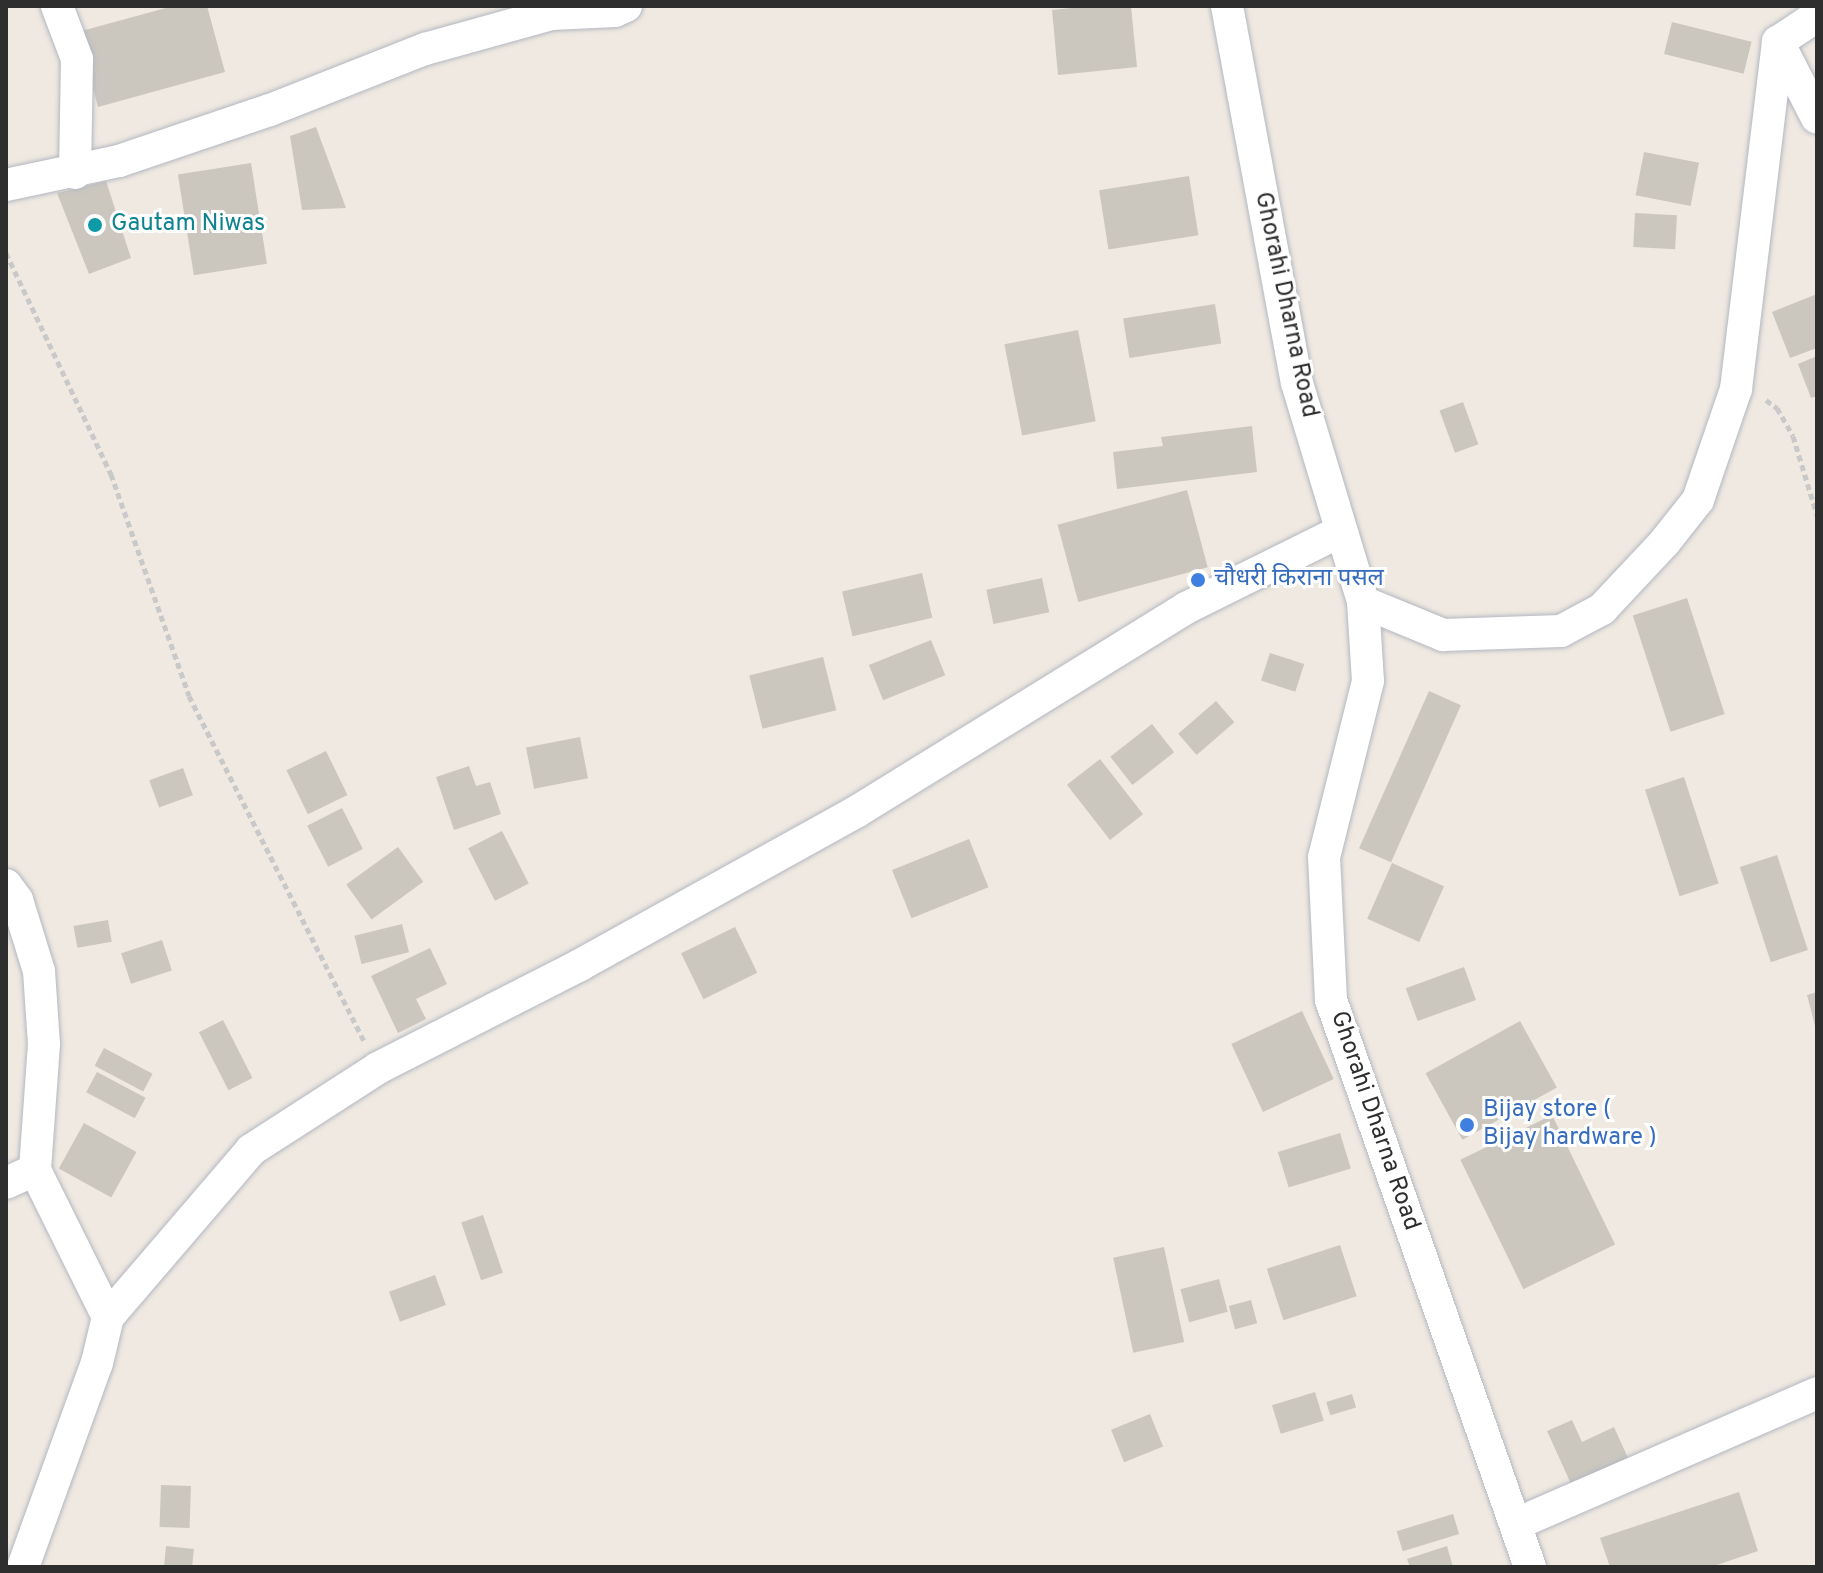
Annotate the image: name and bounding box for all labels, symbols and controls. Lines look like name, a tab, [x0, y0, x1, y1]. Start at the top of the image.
street label: Ghorahi Dharna Road	[1247, 190, 1323, 420]
place label: Gautam Niwas	[111, 211, 265, 239]
marker: Gautam Niwas	[86, 216, 104, 234]
place label: चौधरी किराना पसल	[1214, 566, 1384, 594]
marker: चौधरी किराना पसल	[1189, 571, 1207, 589]
street label: Ghorahi Dharna Road	[1323, 1008, 1425, 1234]
place label: Bijay store ( Bijay hardware )	[1483, 1097, 1657, 1153]
marker: Bijay store ( Bijay hardware )	[1458, 1116, 1476, 1134]

